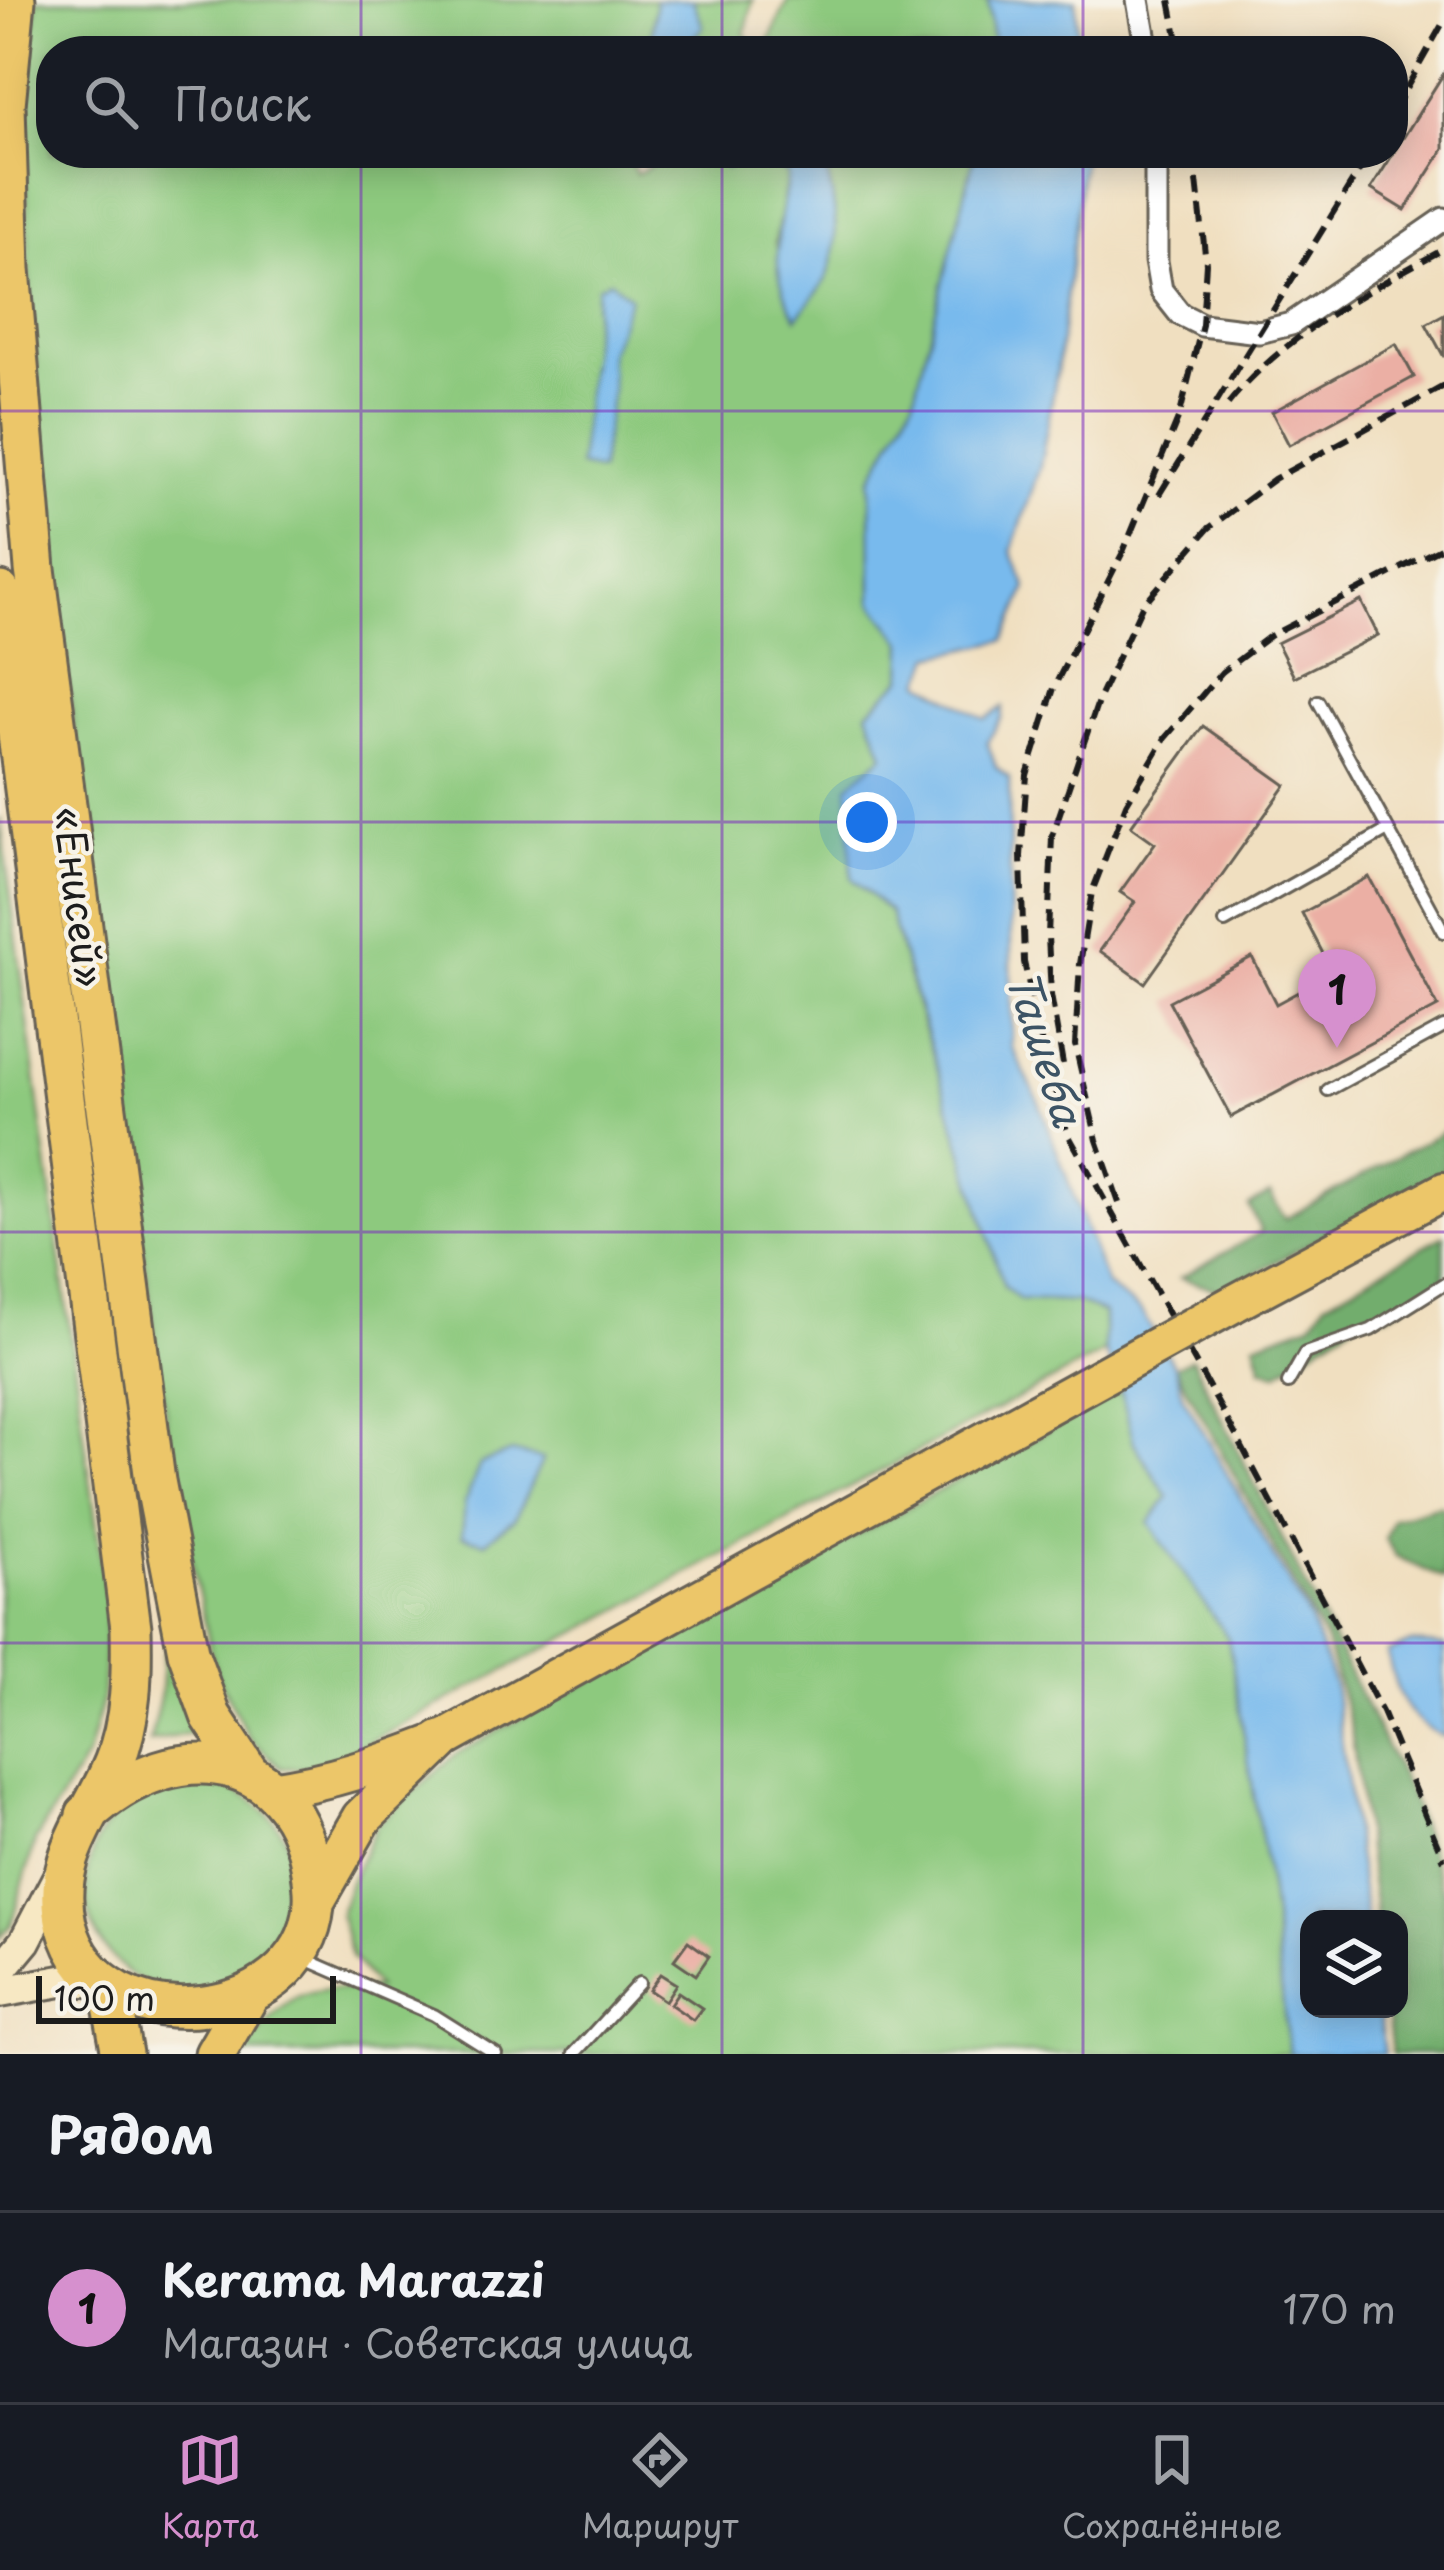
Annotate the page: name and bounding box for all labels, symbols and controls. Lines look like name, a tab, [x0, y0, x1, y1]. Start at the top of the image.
search box	[36, 36, 1408, 168]
text: Поиск	[174, 68, 311, 136]
icon: search	[78, 69, 144, 135]
your location	[837, 792, 897, 852]
street label: «Енисей»	[40, 803, 121, 990]
pin: 1	[1298, 949, 1376, 1048]
water label: Ташеба	[992, 961, 1101, 1134]
map controls	[1300, 1910, 1408, 2018]
button: layers	[1300, 1910, 1408, 2018]
scale bar	[36, 1970, 336, 2023]
text: 100 m	[54, 1972, 155, 2022]
text: Рядом	[48, 2094, 214, 2171]
text: Kerama Marazzi	[162, 2244, 545, 2312]
text: 1	[78, 2278, 96, 2337]
text: 170 m	[1283, 2278, 1396, 2337]
text: Магазин · Советская улица	[162, 2312, 692, 2371]
tab: Карта	[162, 2427, 259, 2549]
tab: Маршрут	[582, 2427, 738, 2549]
tab: Сохранённые	[1062, 2427, 1282, 2549]

